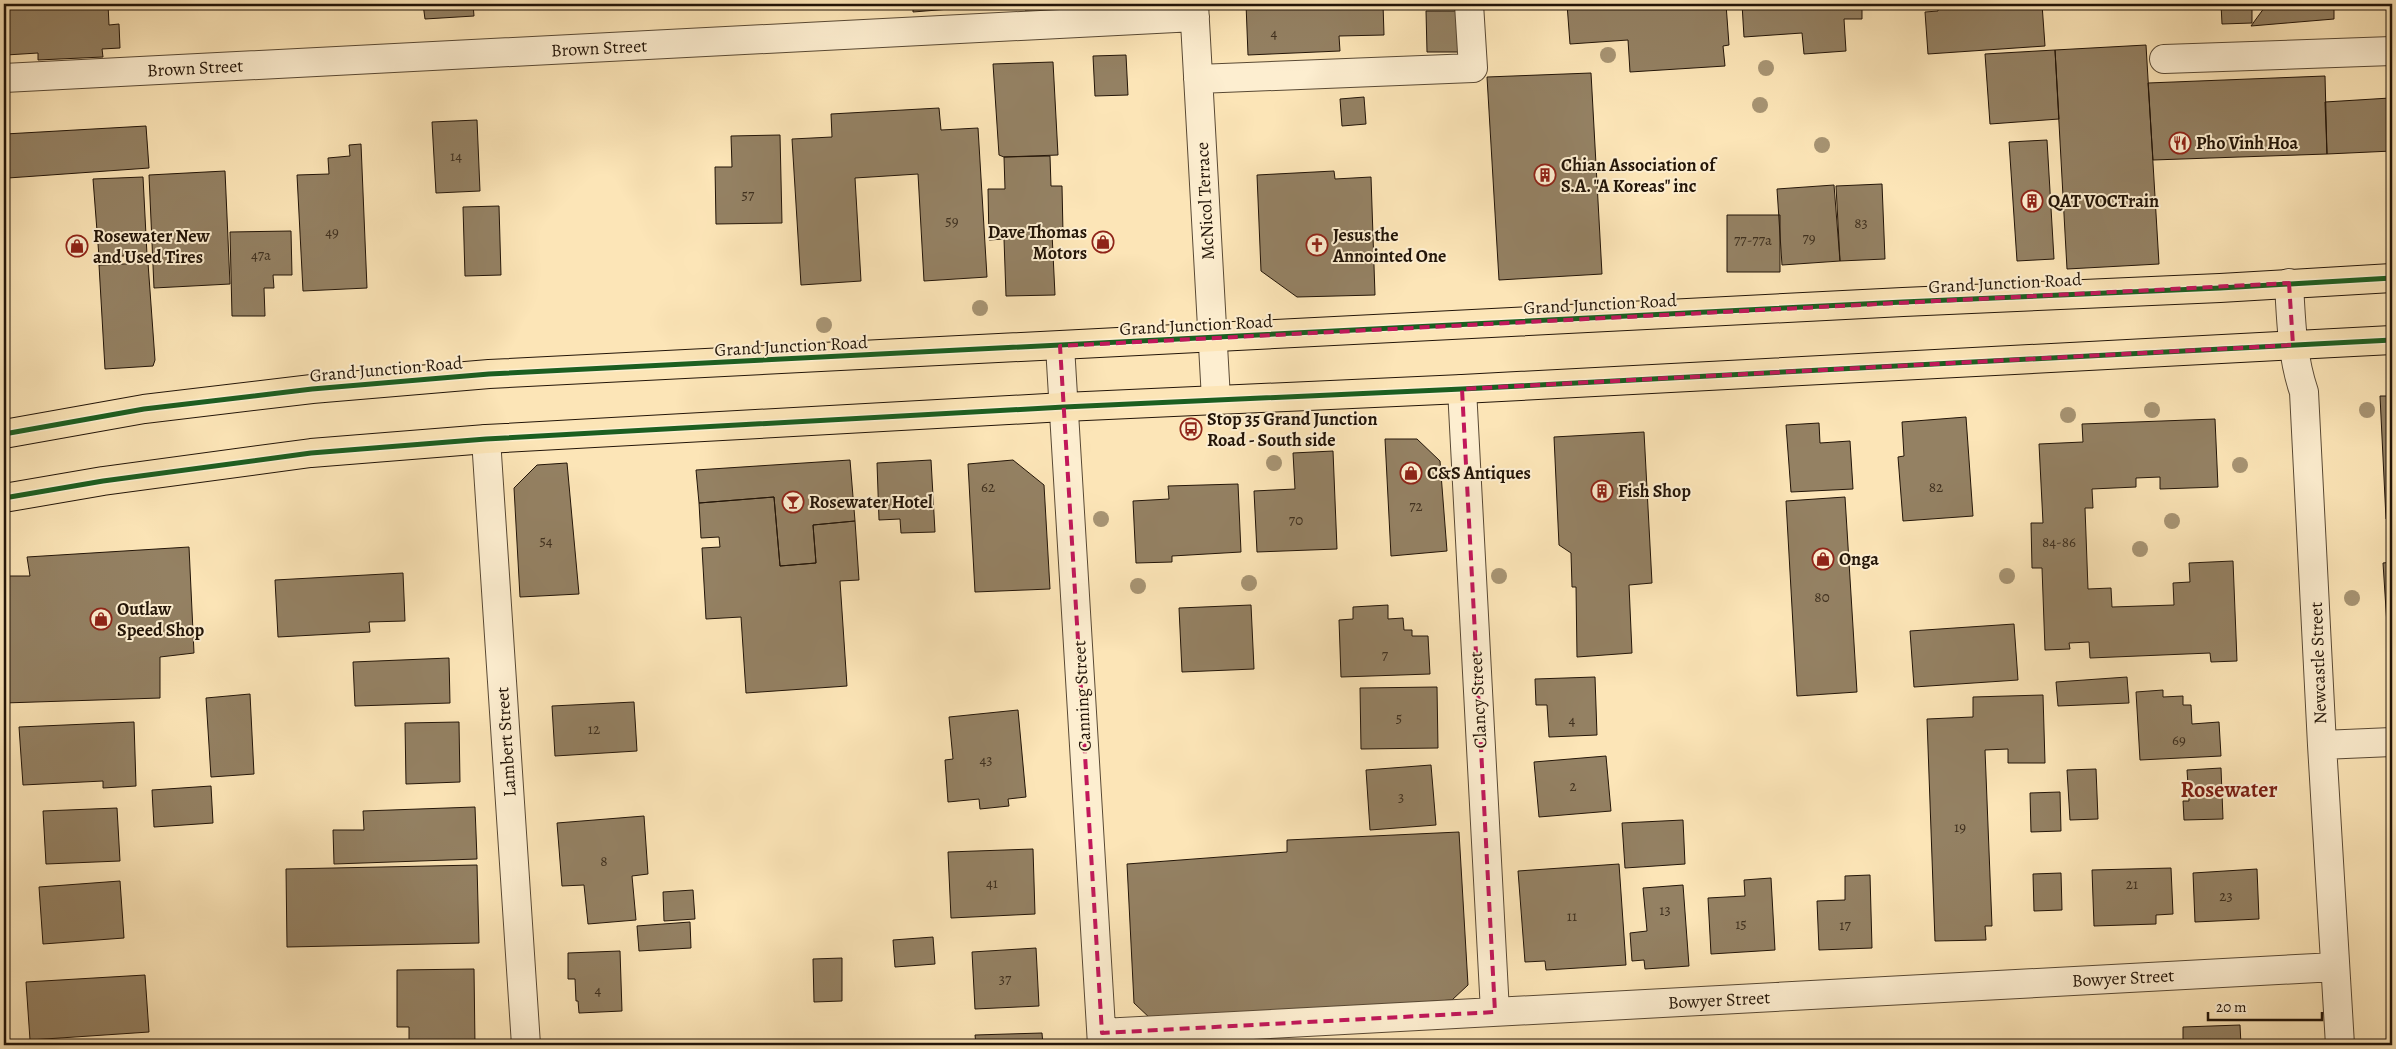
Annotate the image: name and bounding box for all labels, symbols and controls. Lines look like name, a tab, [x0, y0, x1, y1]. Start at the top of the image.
house number: 4	[1271, 23, 1278, 43]
street label: Brown Street	[550, 33, 648, 63]
street label: Brown Street	[146, 53, 244, 83]
restaurant icon: Pho Vinh Hoa	[2168, 131, 2192, 155]
place label: Pho Vinh Hoa	[2196, 131, 2299, 155]
street label: McNicol Terrace	[1190, 141, 1220, 261]
house number: 14	[450, 146, 462, 166]
place label: Chian Association of S.A. "A Koreas" inc	[1561, 153, 1718, 198]
building icon: Chian Association of S.A. "A Koreas" inc	[1533, 163, 1557, 187]
house number: 57	[742, 185, 755, 205]
building icon: QAT VOCTrain	[2020, 189, 2044, 213]
place label: QAT VOCTrain	[2048, 189, 2159, 213]
house number: 59	[945, 211, 959, 231]
house number: 83	[1854, 213, 1868, 233]
place label: Dave Thomas Motors	[988, 220, 1087, 265]
house number: 49	[325, 222, 339, 242]
place label: Jesus the Annointed One	[1332, 223, 1446, 268]
place label: Rosewater New and Used Tires	[93, 224, 211, 269]
house number: 79	[1802, 228, 1816, 248]
shop icon: Dave Thomas Motors	[1091, 230, 1115, 254]
house number: 77-77a	[1734, 230, 1772, 250]
church icon: Jesus the Annointed One	[1305, 233, 1329, 257]
shop icon: Rosewater New and Used Tires	[65, 234, 89, 258]
house number: 47a	[251, 245, 271, 265]
street label: Grand Junction Road	[1928, 267, 2083, 299]
street label: Grand Junction Road	[1523, 288, 1678, 320]
street label: Grand Junction Road	[1119, 309, 1274, 341]
street label: Grand Junction Road	[714, 330, 869, 362]
street label: Grand Junction Road	[309, 350, 464, 388]
place label: Stop 35 Grand Junction Road - South side	[1207, 407, 1378, 452]
bus stop icon: Stop 35 Grand Junction Road - South side	[1179, 417, 1203, 441]
shop icon: C&S Antiques	[1399, 461, 1423, 485]
place label: C&S Antiques	[1427, 461, 1531, 485]
house number: 62	[981, 477, 995, 497]
house number: 82	[1929, 477, 1943, 497]
building icon: Fish Shop	[1590, 479, 1614, 503]
place label: Fish Shop	[1618, 479, 1691, 503]
bar icon: Rosewater Hotel	[781, 490, 805, 514]
place label: Rosewater Hotel	[809, 490, 933, 514]
house number: 72	[1409, 496, 1423, 516]
house number: 70	[1289, 510, 1303, 530]
house number: 54	[539, 531, 553, 551]
house number: 84-86	[2042, 532, 2076, 552]
shop icon: Onga	[1811, 547, 1835, 571]
place label: Onga	[1839, 547, 1879, 571]
house number: 80	[1814, 587, 1830, 607]
place label: Outlaw Speed Shop	[117, 597, 204, 642]
street label: Newcastle Street	[2304, 601, 2332, 725]
shop icon: Outlaw Speed Shop	[89, 607, 113, 631]
street label: Canning Street	[1067, 640, 1097, 752]
house number: 7	[1382, 645, 1389, 665]
street label: Clancy Street	[1463, 651, 1493, 749]
street label: Lambert Street	[490, 686, 522, 798]
house number: 5	[1396, 708, 1402, 728]
house number: 4	[1569, 710, 1576, 730]
house number: 12	[588, 719, 600, 739]
house number: 69	[2172, 730, 2186, 750]
house number: 43	[979, 750, 993, 770]
district label: Rosewater	[2181, 775, 2278, 805]
house number: 2	[1569, 776, 1577, 796]
house number: 3	[1398, 787, 1404, 807]
house number: 19	[1954, 817, 1966, 837]
house number: 8	[600, 851, 608, 871]
house number: 41	[986, 873, 998, 893]
house number: 21	[2126, 874, 2138, 894]
house number: 23	[2219, 886, 2233, 906]
house number: 13	[1659, 900, 1671, 920]
house number: 11	[1567, 906, 1577, 926]
house number: 15	[1735, 914, 1747, 934]
house number: 17	[1839, 915, 1851, 935]
street label: Bowyer Street	[2071, 963, 2175, 993]
house number: 37	[999, 969, 1012, 989]
house number: 4	[595, 980, 602, 1000]
street label: Bowyer Street	[1667, 985, 1771, 1015]
scale bar	[2208, 989, 2322, 1021]
text: 20 m	[2216, 997, 2247, 1017]

